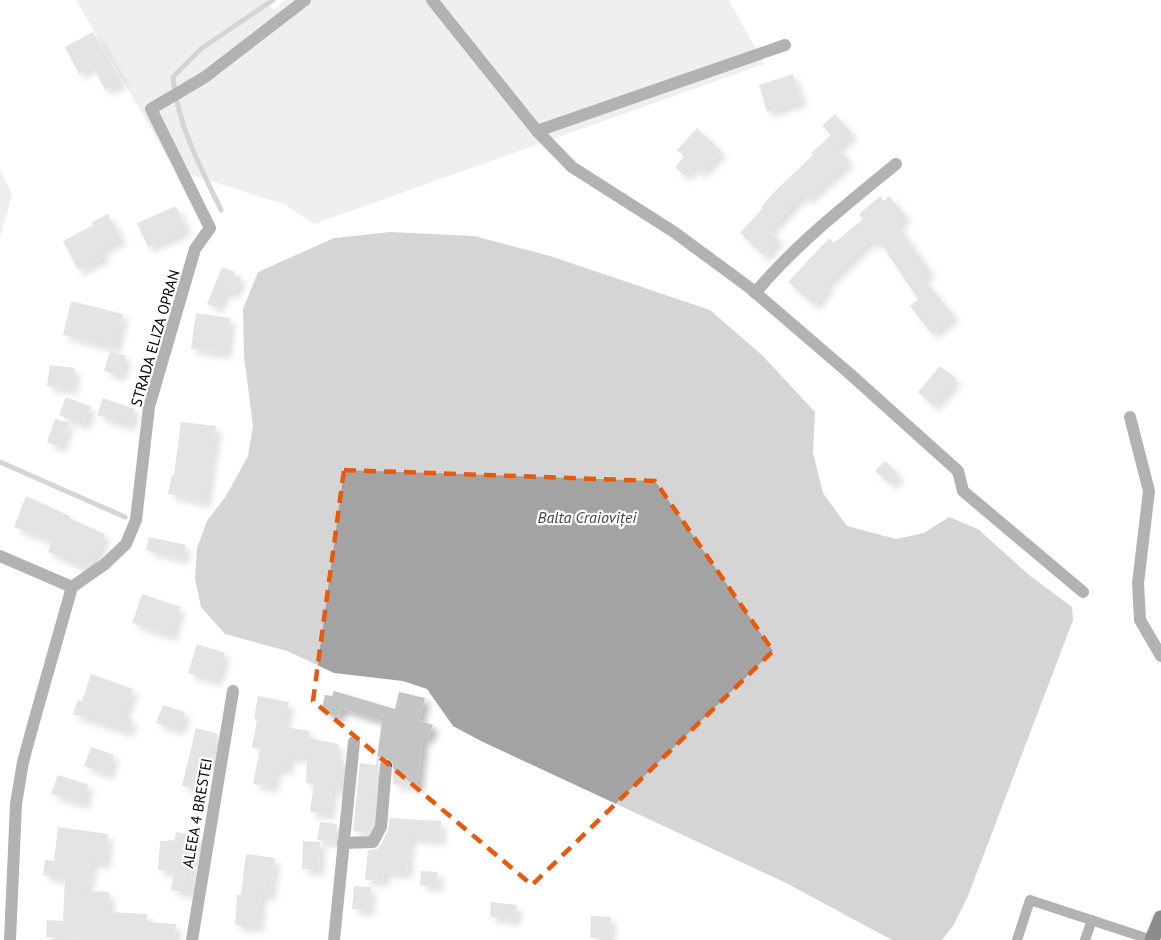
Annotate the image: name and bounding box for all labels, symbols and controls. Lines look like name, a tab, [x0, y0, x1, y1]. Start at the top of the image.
street label: STRADA ELIZA OPRAN	[126, 267, 184, 409]
water label: Balta Craioviței	[538, 507, 637, 527]
street label: ALEEA 4 BRESTEI	[178, 757, 216, 869]

